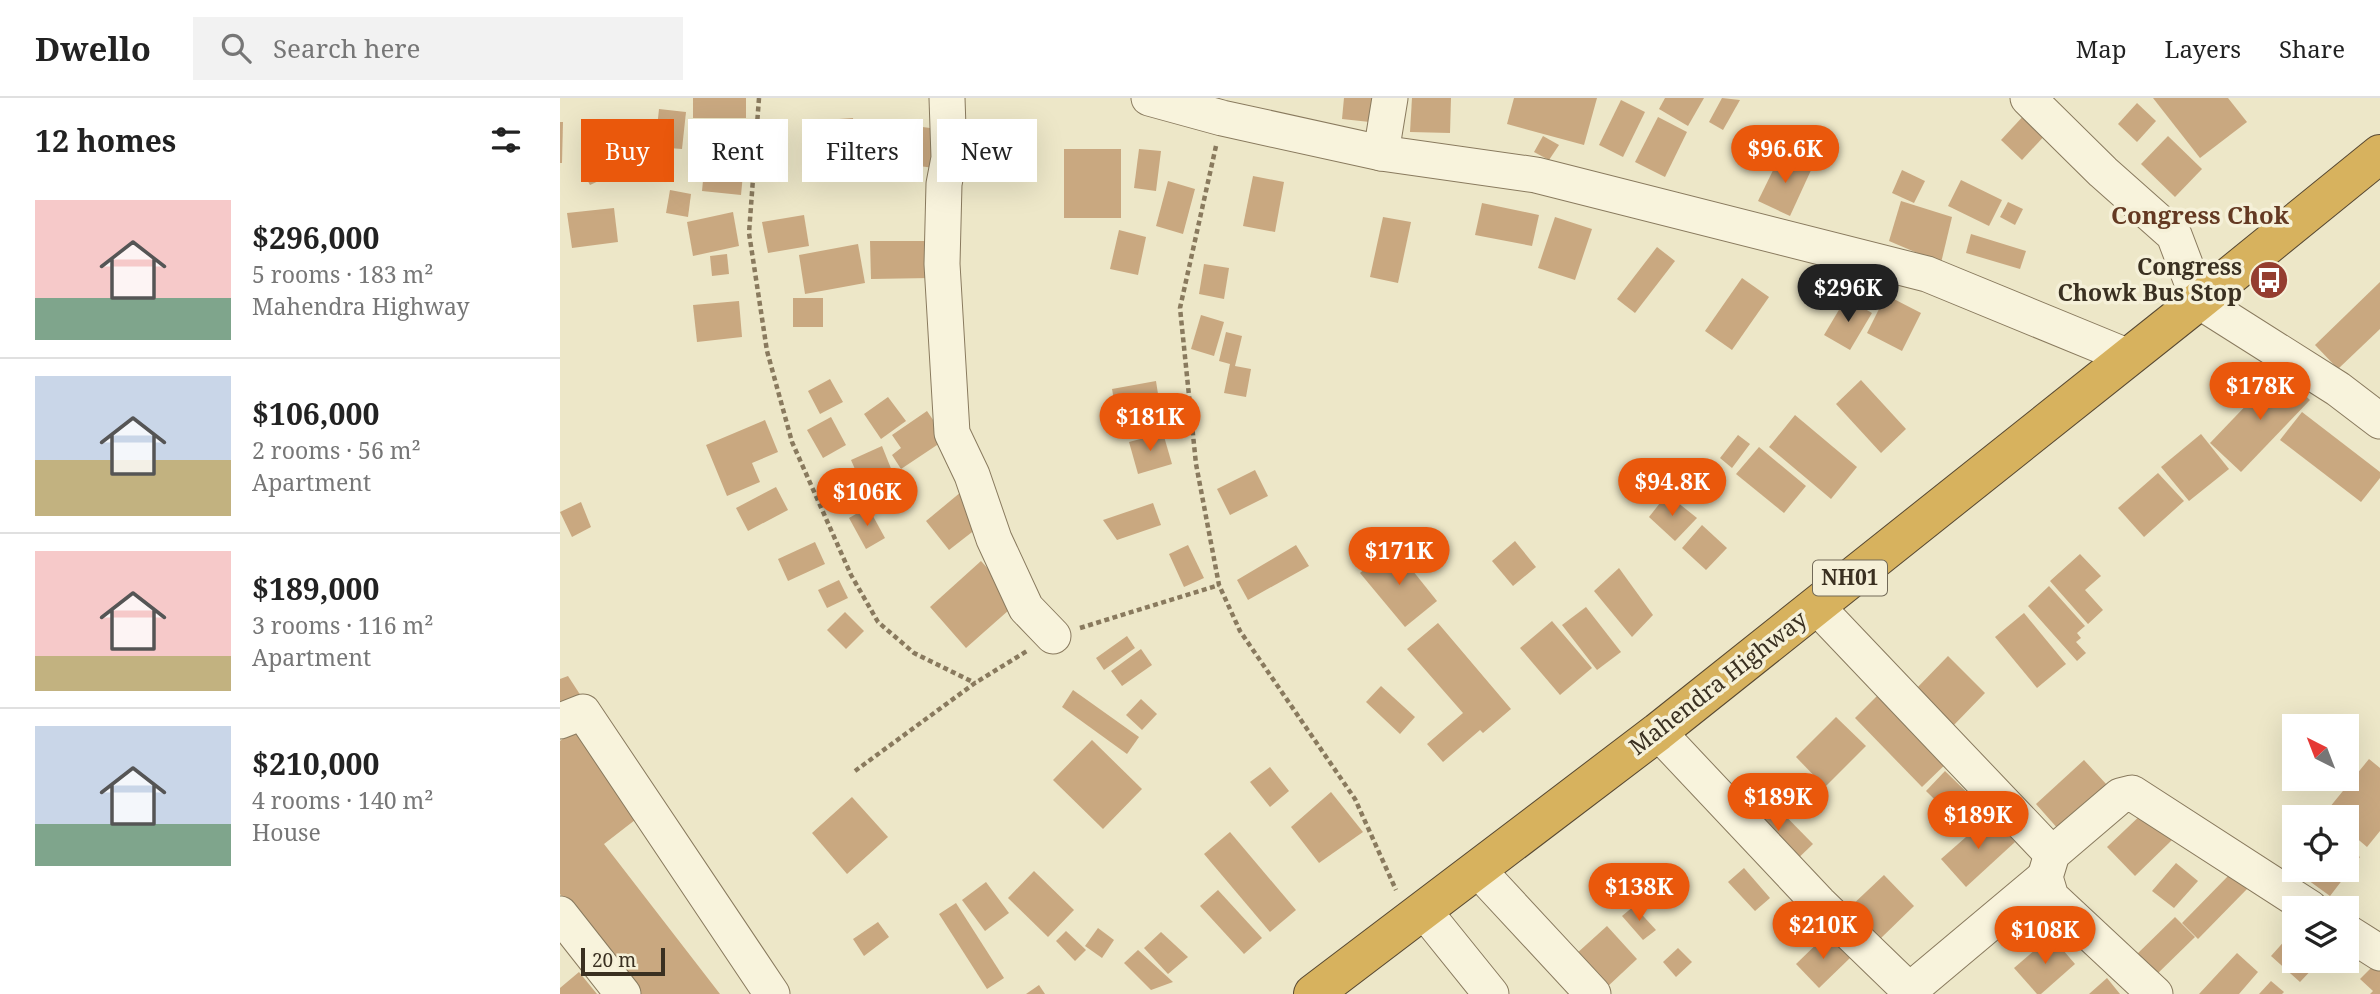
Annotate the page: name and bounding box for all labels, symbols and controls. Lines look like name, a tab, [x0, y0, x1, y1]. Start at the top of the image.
search box	[193, 17, 683, 80]
text: Dwello	[35, 26, 151, 71]
icon: search	[217, 29, 255, 67]
text: Search here	[273, 30, 421, 66]
text: Map	[2076, 32, 2127, 65]
text: Layers	[2165, 32, 2241, 65]
text: Share	[2279, 32, 2345, 65]
chip: Buy	[581, 119, 674, 182]
chip: Rent	[688, 119, 788, 182]
chip: Filters	[802, 119, 923, 182]
chip: New	[937, 119, 1037, 182]
text: 12 homes	[35, 120, 176, 161]
icon: filters	[487, 121, 525, 159]
pin: $96.6K	[1728, 126, 1842, 185]
text: $96.6K	[1747, 132, 1823, 164]
district label: Congress Chok	[2111, 198, 2290, 231]
text: $296,000	[252, 217, 379, 258]
icon: home	[91, 228, 175, 312]
place label: Congress Chowk Bus Stop	[2057, 250, 2242, 308]
text: 5 rooms · 183 m²	[252, 258, 434, 290]
bus stop icon: Congress Chowk Bus Stop	[2248, 259, 2290, 301]
pin: $296K	[1799, 264, 1897, 324]
text: $296K	[1814, 271, 1882, 303]
text: Mahendra Highway	[252, 290, 470, 322]
pin: $178K	[2211, 362, 2309, 422]
text: $178K	[2226, 369, 2294, 401]
text: $106,000	[252, 393, 379, 434]
pin: $181K	[1101, 394, 1199, 453]
text: $181K	[1116, 400, 1184, 432]
icon: home	[91, 404, 175, 488]
text: 2 rooms · 56 m²	[252, 434, 421, 466]
pin: $94.8K	[1615, 458, 1729, 518]
text: $94.8K	[1634, 465, 1710, 497]
text: Apartment	[252, 466, 371, 498]
pin: $106K	[818, 468, 916, 528]
text: $106K	[833, 475, 901, 507]
pin: $171K	[1350, 528, 1448, 587]
text: $171K	[1365, 534, 1433, 566]
road number: NH01	[1813, 560, 1887, 596]
text: $189,000	[252, 568, 379, 609]
icon: home	[91, 579, 175, 663]
street label: Mahendra Highway	[1622, 603, 1813, 762]
text: 3 rooms · 116 m²	[252, 609, 434, 641]
text: Apartment	[252, 641, 371, 673]
north arrow	[2282, 714, 2359, 791]
map controls	[2282, 714, 2359, 973]
text: $210,000	[252, 743, 379, 784]
icon: home	[91, 754, 175, 838]
pin: $189K	[1729, 774, 1827, 833]
text: $189K	[1744, 780, 1812, 812]
text: 4 rooms · 140 m²	[252, 784, 434, 816]
pin: $189K	[1929, 792, 2027, 851]
text: $189K	[1944, 798, 2012, 830]
button: locate	[2282, 805, 2359, 882]
text: House	[252, 816, 321, 848]
pin: $138K	[1590, 864, 1688, 923]
text: $138K	[1605, 870, 1673, 902]
button: layers	[2282, 896, 2359, 973]
pin: $210K	[1774, 902, 1872, 961]
pin: $108K	[1996, 906, 2094, 966]
text: $210K	[1789, 908, 1857, 940]
text: $108K	[2011, 913, 2079, 945]
scale bar	[581, 945, 665, 977]
text: 20 m	[592, 947, 636, 973]

